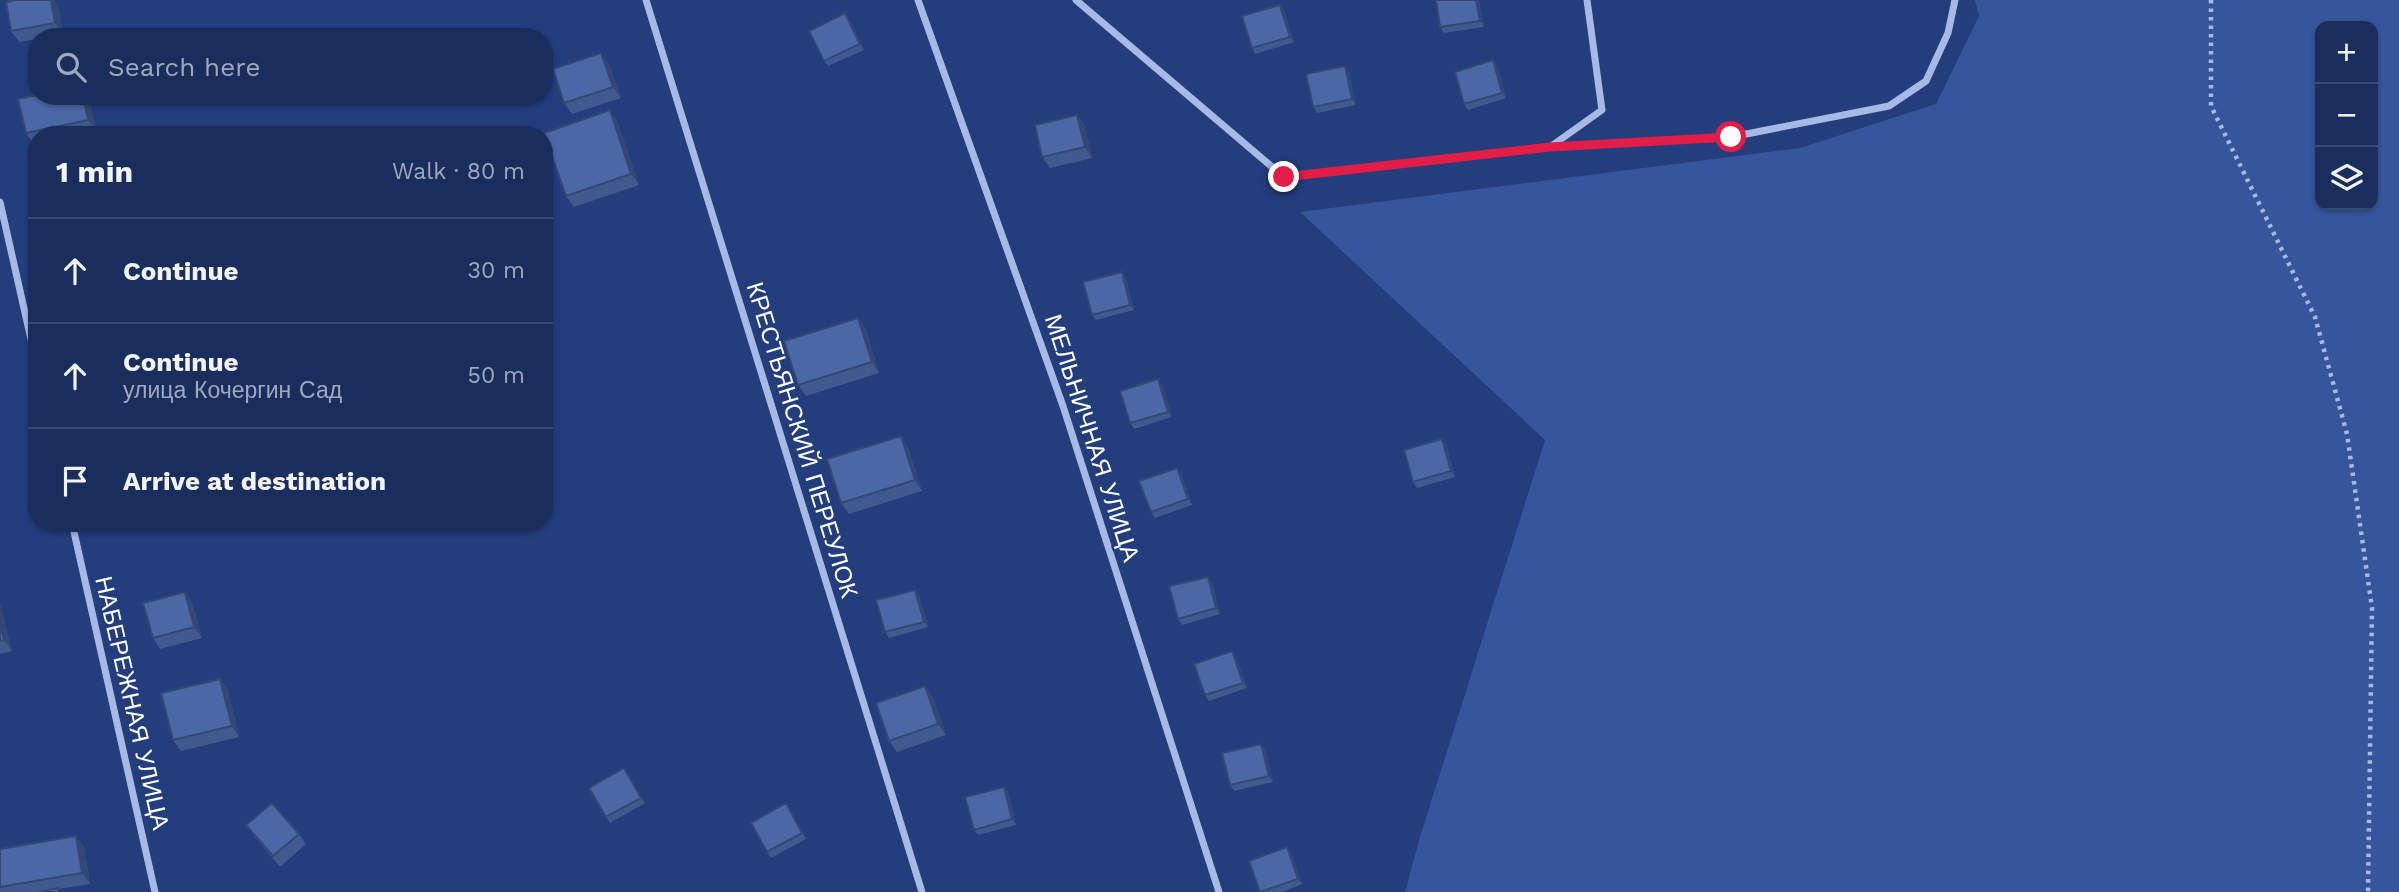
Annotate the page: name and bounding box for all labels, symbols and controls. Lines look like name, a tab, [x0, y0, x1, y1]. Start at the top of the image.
map controls	[2315, 21, 2378, 210]
button: +	[2315, 21, 2378, 84]
search box	[28, 28, 553, 105]
icon: search	[52, 48, 90, 86]
text: Search here	[108, 52, 260, 82]
button: −	[2315, 84, 2378, 147]
route start	[1715, 121, 1746, 152]
button: layers	[2315, 147, 2378, 210]
text: 1 min	[56, 154, 133, 189]
text: Walk · 80 m	[392, 158, 525, 185]
route end	[1268, 161, 1299, 192]
icon: ahead	[56, 252, 94, 290]
text: Continue	[123, 256, 239, 286]
text: 30 m	[468, 257, 525, 284]
street label: КРЕСТЬЯНСКИЙ ПЕРЕУЛОК	[741, 279, 863, 601]
street label: МЕЛЬНИЧНАЯ УЛИЦА	[1039, 311, 1145, 565]
text: Continue	[123, 347, 239, 377]
icon: ahead	[56, 357, 94, 395]
text: 50 m	[468, 362, 525, 389]
text: улица Кочергин Сад	[123, 377, 342, 404]
icon: arrive	[56, 462, 94, 500]
text: Arrive at destination	[123, 466, 386, 496]
street label: НАБЕРЕЖНАЯ УЛИЦА	[89, 574, 175, 832]

